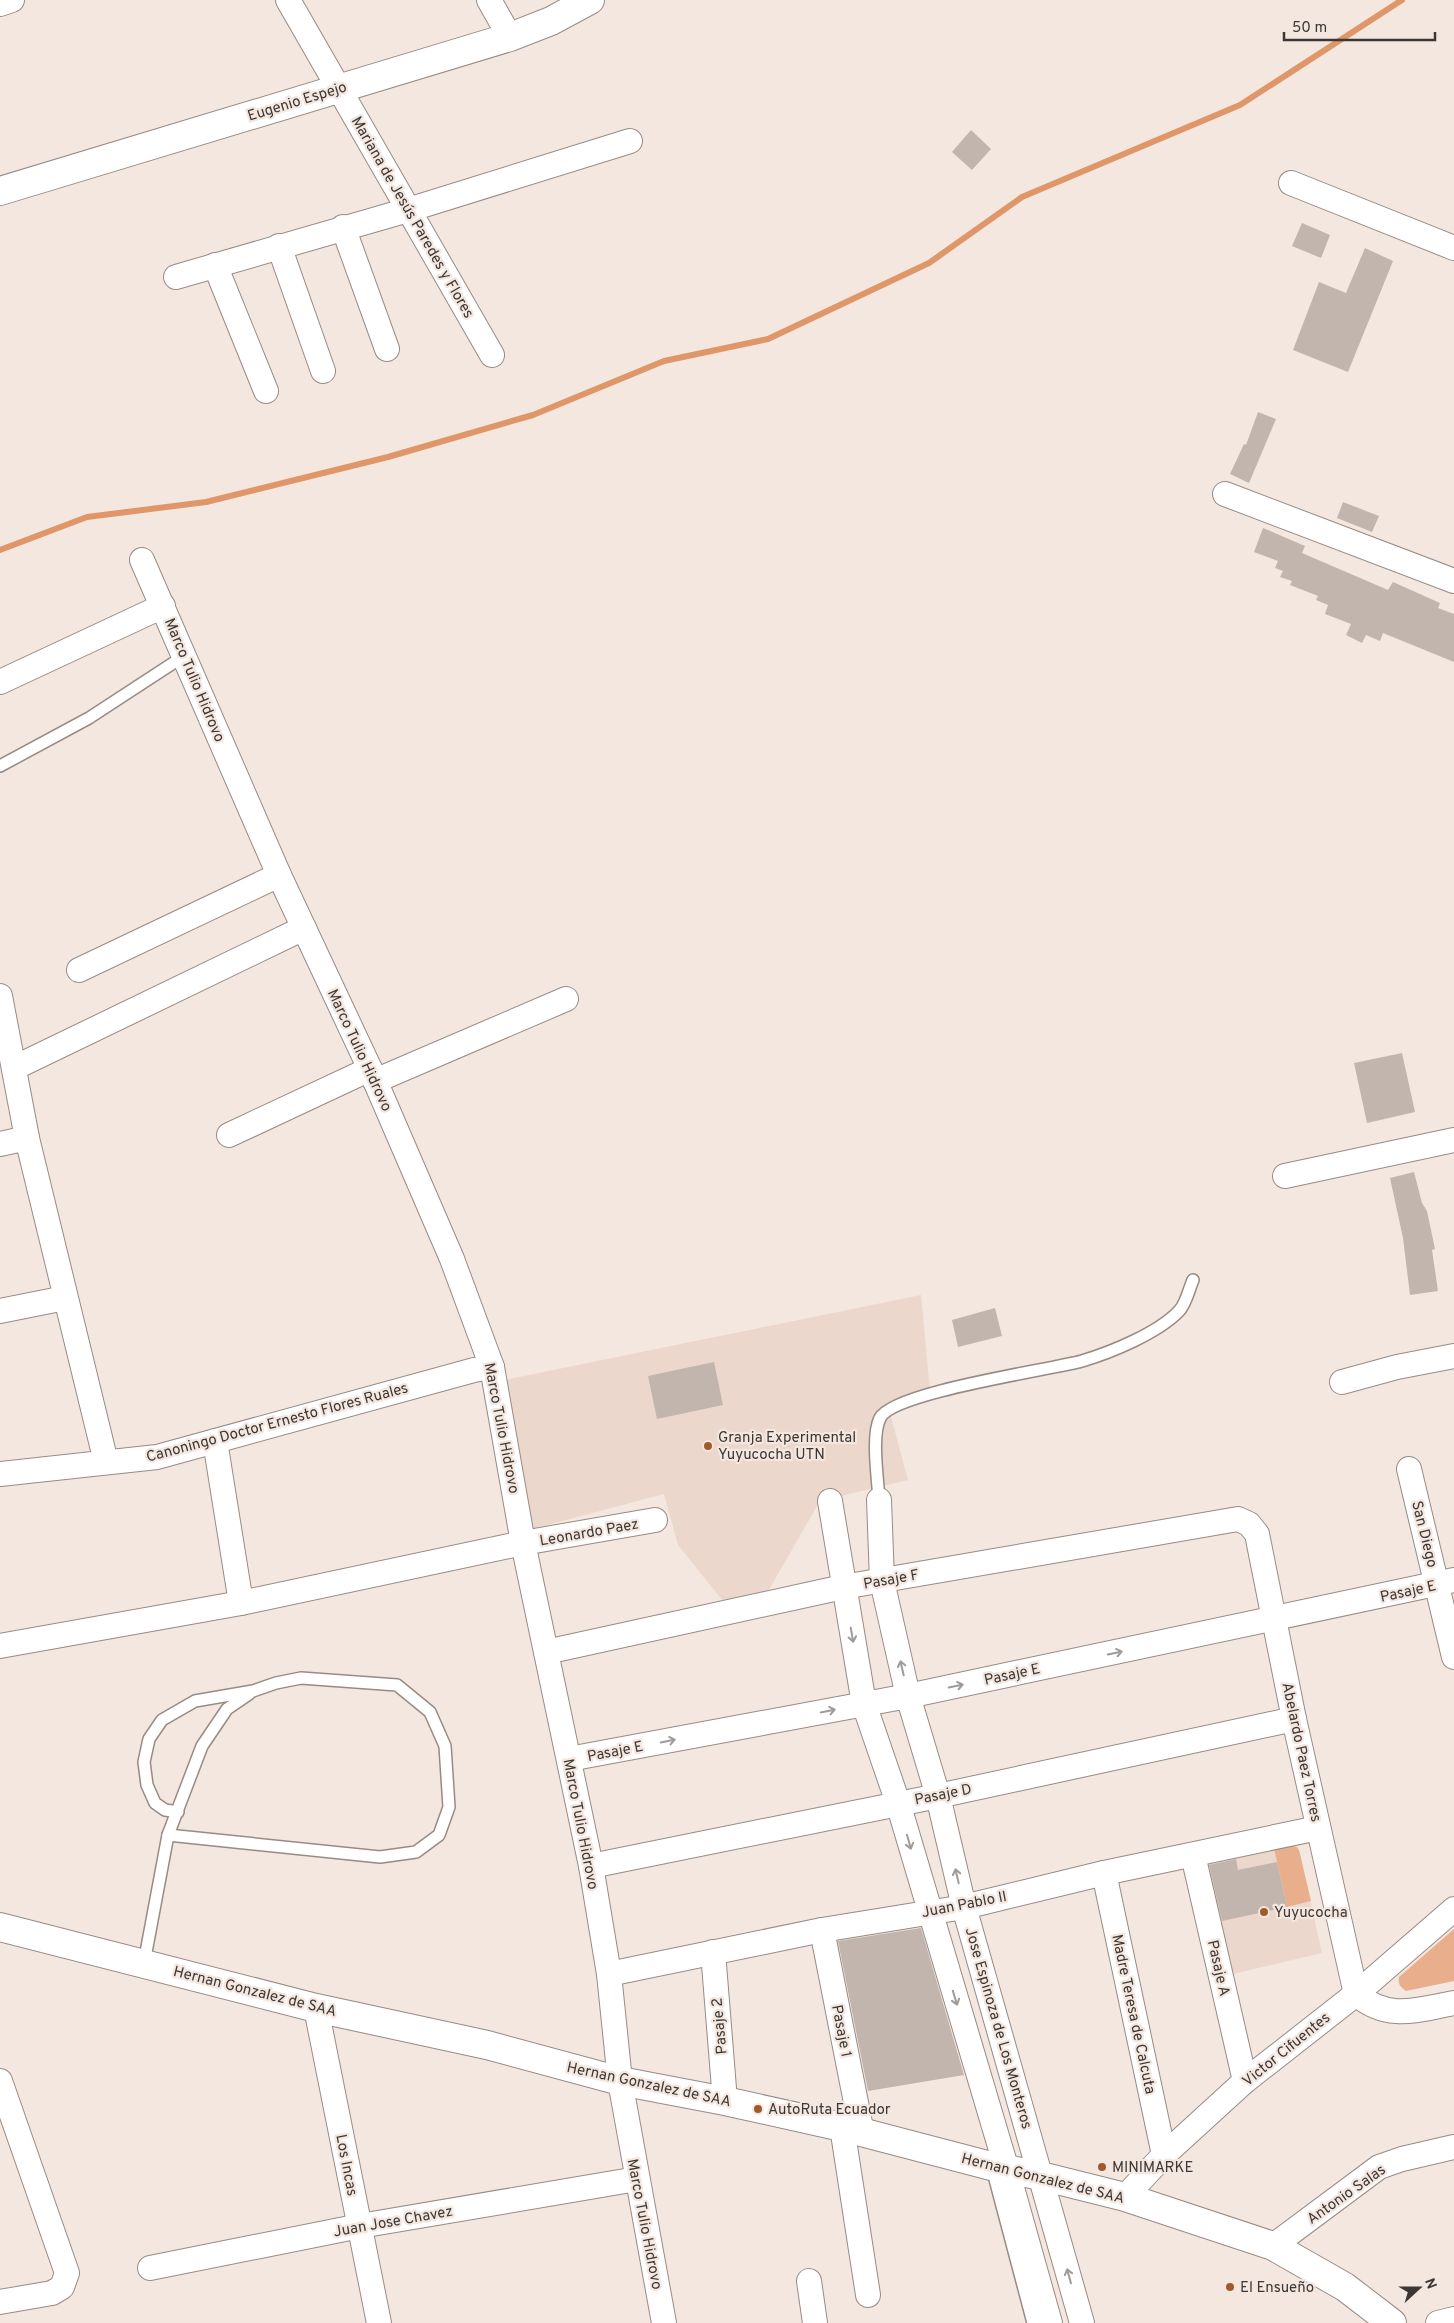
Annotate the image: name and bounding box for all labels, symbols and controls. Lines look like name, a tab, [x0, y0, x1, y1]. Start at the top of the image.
scale bar	[1284, 10, 1435, 42]
text: 50 m	[1292, 19, 1327, 38]
street label: Eugenio Espejo	[246, 78, 349, 127]
street label: Mariana de Jesús Paredes y Flores	[346, 113, 477, 322]
street label: Marco Tulio Hidrovo	[159, 616, 228, 745]
street label: Marco Tulio Hidrovo	[322, 986, 395, 1115]
street label: Marco Tulio Hidrovo	[479, 1361, 523, 1495]
street label: Canoningo Doctor Ernesto Flores Ruales	[144, 1379, 410, 1468]
place label: Granja Experimental Yuyucocha UTN	[718, 1429, 856, 1465]
marker: Granja Experimental Yuyucocha UTN	[702, 1440, 714, 1452]
street label: San Diego	[1406, 1499, 1441, 1570]
street label: Leonardo Paez	[538, 1515, 640, 1552]
street label: Pasaje F	[862, 1566, 921, 1595]
street label: Pasaje E	[1379, 1577, 1438, 1608]
one-way arrow	[848, 1627, 857, 1643]
one-way arrow	[1107, 1648, 1123, 1657]
street label: Pasaje E	[983, 1660, 1042, 1691]
one-way arrow	[897, 1661, 906, 1677]
one-way arrow	[947, 1681, 963, 1690]
street label: Abelardo Paez Torres	[1276, 1681, 1325, 1824]
one-way arrow	[820, 1706, 836, 1716]
one-way arrow	[660, 1736, 676, 1745]
street label: Pasaje E	[586, 1738, 645, 1767]
street label: Marco Tulio Hidrovo	[558, 1757, 602, 1891]
street label: Pasaje D	[913, 1781, 974, 1810]
one-way arrow	[905, 1833, 915, 1849]
one-way arrow	[952, 1868, 961, 1884]
street label: Juan Pablo II	[920, 1888, 1009, 1923]
place label: Yuyucocha	[1274, 1904, 1348, 1923]
marker: Yuyucocha	[1258, 1906, 1270, 1918]
street label: Jose Espinoza de Los Monteros	[960, 1925, 1036, 2132]
street label: Madre Teresa de Calcuta	[1106, 1933, 1159, 2096]
street label: Pasaje A	[1202, 1938, 1233, 1998]
street label: Hernan Gonzalez de SAA	[171, 1963, 338, 2022]
one-way arrow	[951, 1989, 961, 2005]
street label: Pasaje 2	[709, 1997, 732, 2055]
street label: Pasaje 1	[826, 2003, 855, 2059]
street label: Victor Cifuentes	[1239, 2009, 1335, 2091]
street label: Hernan Gonzalez de SAA	[565, 2059, 733, 2112]
place label: AutoRuta Ecuador	[768, 2101, 891, 2120]
marker: AutoRuta Ecuador	[752, 2103, 764, 2115]
street label: Los Incas	[330, 2133, 361, 2198]
street label: Hernan Gonzalez de SAA	[959, 2150, 1126, 2209]
street label: Marco Tulio Hidrovo	[622, 2157, 666, 2291]
place label: MINIMARKE	[1112, 2159, 1193, 2178]
marker: MINIMARKE	[1096, 2161, 1108, 2173]
street label: Antonio Salas	[1304, 2161, 1390, 2229]
street label: Juan Jose Chavez	[332, 2203, 454, 2242]
north arrow	[1394, 2263, 1444, 2313]
one-way arrow	[1063, 2268, 1073, 2284]
text: N	[1420, 2276, 1439, 2292]
place label: El Ensueño	[1240, 2279, 1314, 2298]
marker: El Ensueño	[1224, 2281, 1236, 2293]

